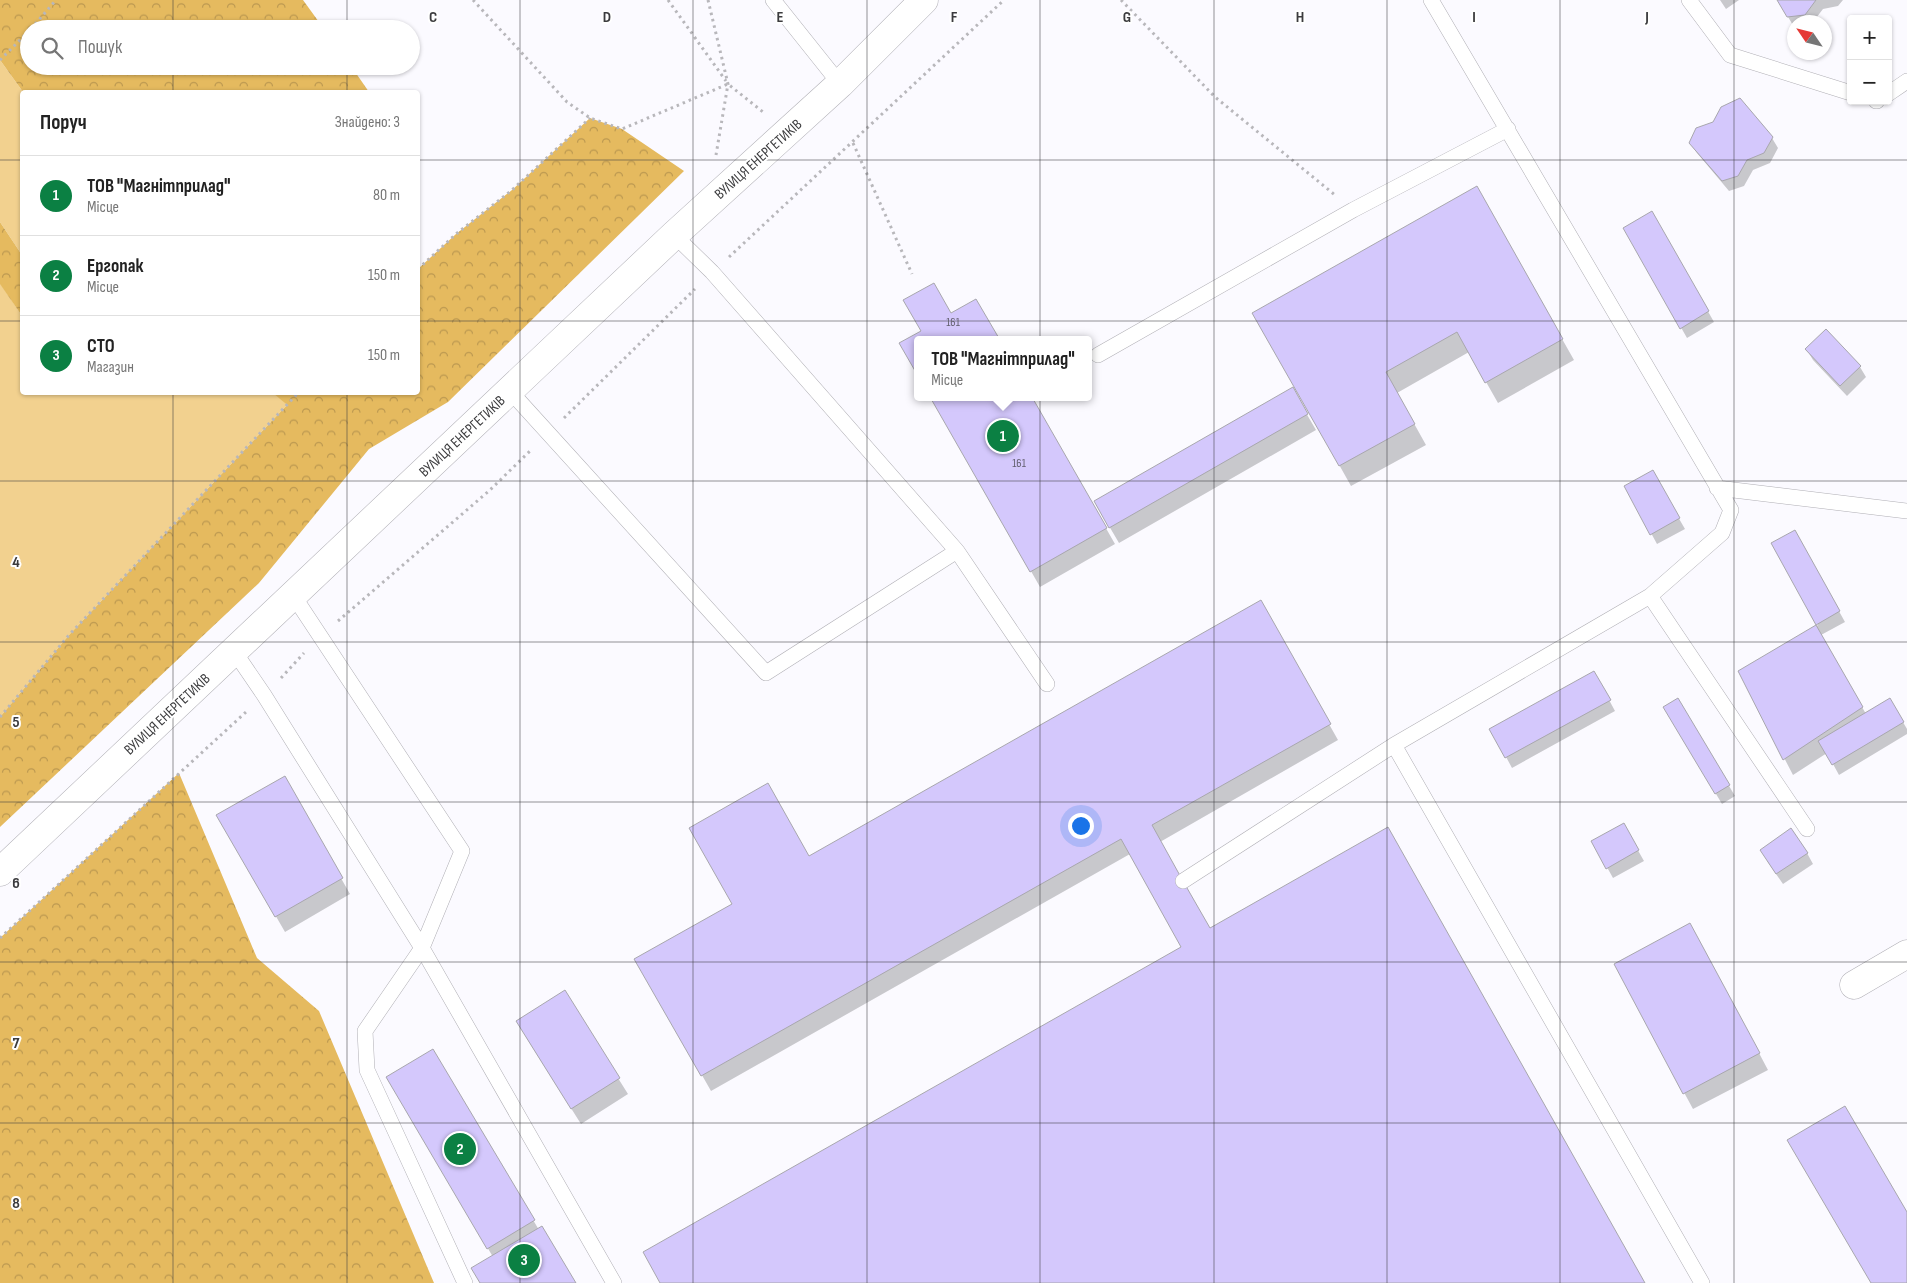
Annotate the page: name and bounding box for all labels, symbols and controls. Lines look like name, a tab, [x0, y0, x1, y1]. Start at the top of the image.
text: C	[429, 8, 437, 27]
text: D	[603, 8, 611, 27]
text: E	[777, 8, 784, 27]
text: F	[951, 8, 958, 27]
text: G	[1123, 8, 1131, 27]
text: H	[1296, 8, 1304, 27]
text: I	[1472, 8, 1476, 27]
text: J	[1644, 8, 1649, 27]
north arrow	[1787, 15, 1832, 60]
map controls	[1847, 15, 1892, 105]
button: +	[1847, 15, 1892, 60]
search box	[20, 20, 420, 75]
icon: search	[38, 34, 66, 62]
text: Пошук	[78, 36, 122, 59]
button: −	[1847, 60, 1892, 105]
text: Поруч	[40, 110, 87, 135]
text: Знайдено: 3	[335, 113, 400, 132]
street label: ВУЛИЦЯ ЕНЕРГЕТИКІВ	[711, 115, 806, 204]
text: ТОВ "Магнітприлад"	[87, 175, 231, 198]
text: 1	[53, 186, 59, 205]
text: 80 m	[373, 186, 400, 205]
text: Місце	[87, 198, 119, 217]
text: Ергопак	[87, 255, 143, 278]
text: 2	[52, 266, 60, 285]
text: 150 m	[368, 266, 400, 285]
text: Місце	[87, 278, 119, 297]
house number: 161	[946, 315, 961, 330]
text: СТО	[87, 335, 115, 358]
popup	[914, 336, 1092, 401]
text: 3	[52, 346, 60, 365]
text: 150 m	[368, 346, 400, 365]
text: ТОВ "Магнітприлад"	[931, 348, 1075, 371]
text: Магазин	[87, 358, 134, 377]
text: Місце	[931, 371, 963, 390]
street label: ВУЛИЦЯ ЕНЕРГЕТИКІВ	[415, 391, 510, 481]
pin: 1	[987, 417, 1019, 455]
house number: 161	[1012, 456, 1027, 471]
text: 4	[12, 553, 20, 572]
street label: ВУЛИЦЯ ЕНЕРГЕТИКІВ	[120, 669, 215, 759]
text: 5	[12, 713, 20, 732]
your location	[1068, 813, 1094, 839]
text: 6	[12, 874, 20, 893]
text: 7	[13, 1034, 20, 1053]
pin: 2	[444, 1130, 476, 1168]
text: 8	[12, 1194, 20, 1213]
pin: 3	[508, 1241, 540, 1279]

